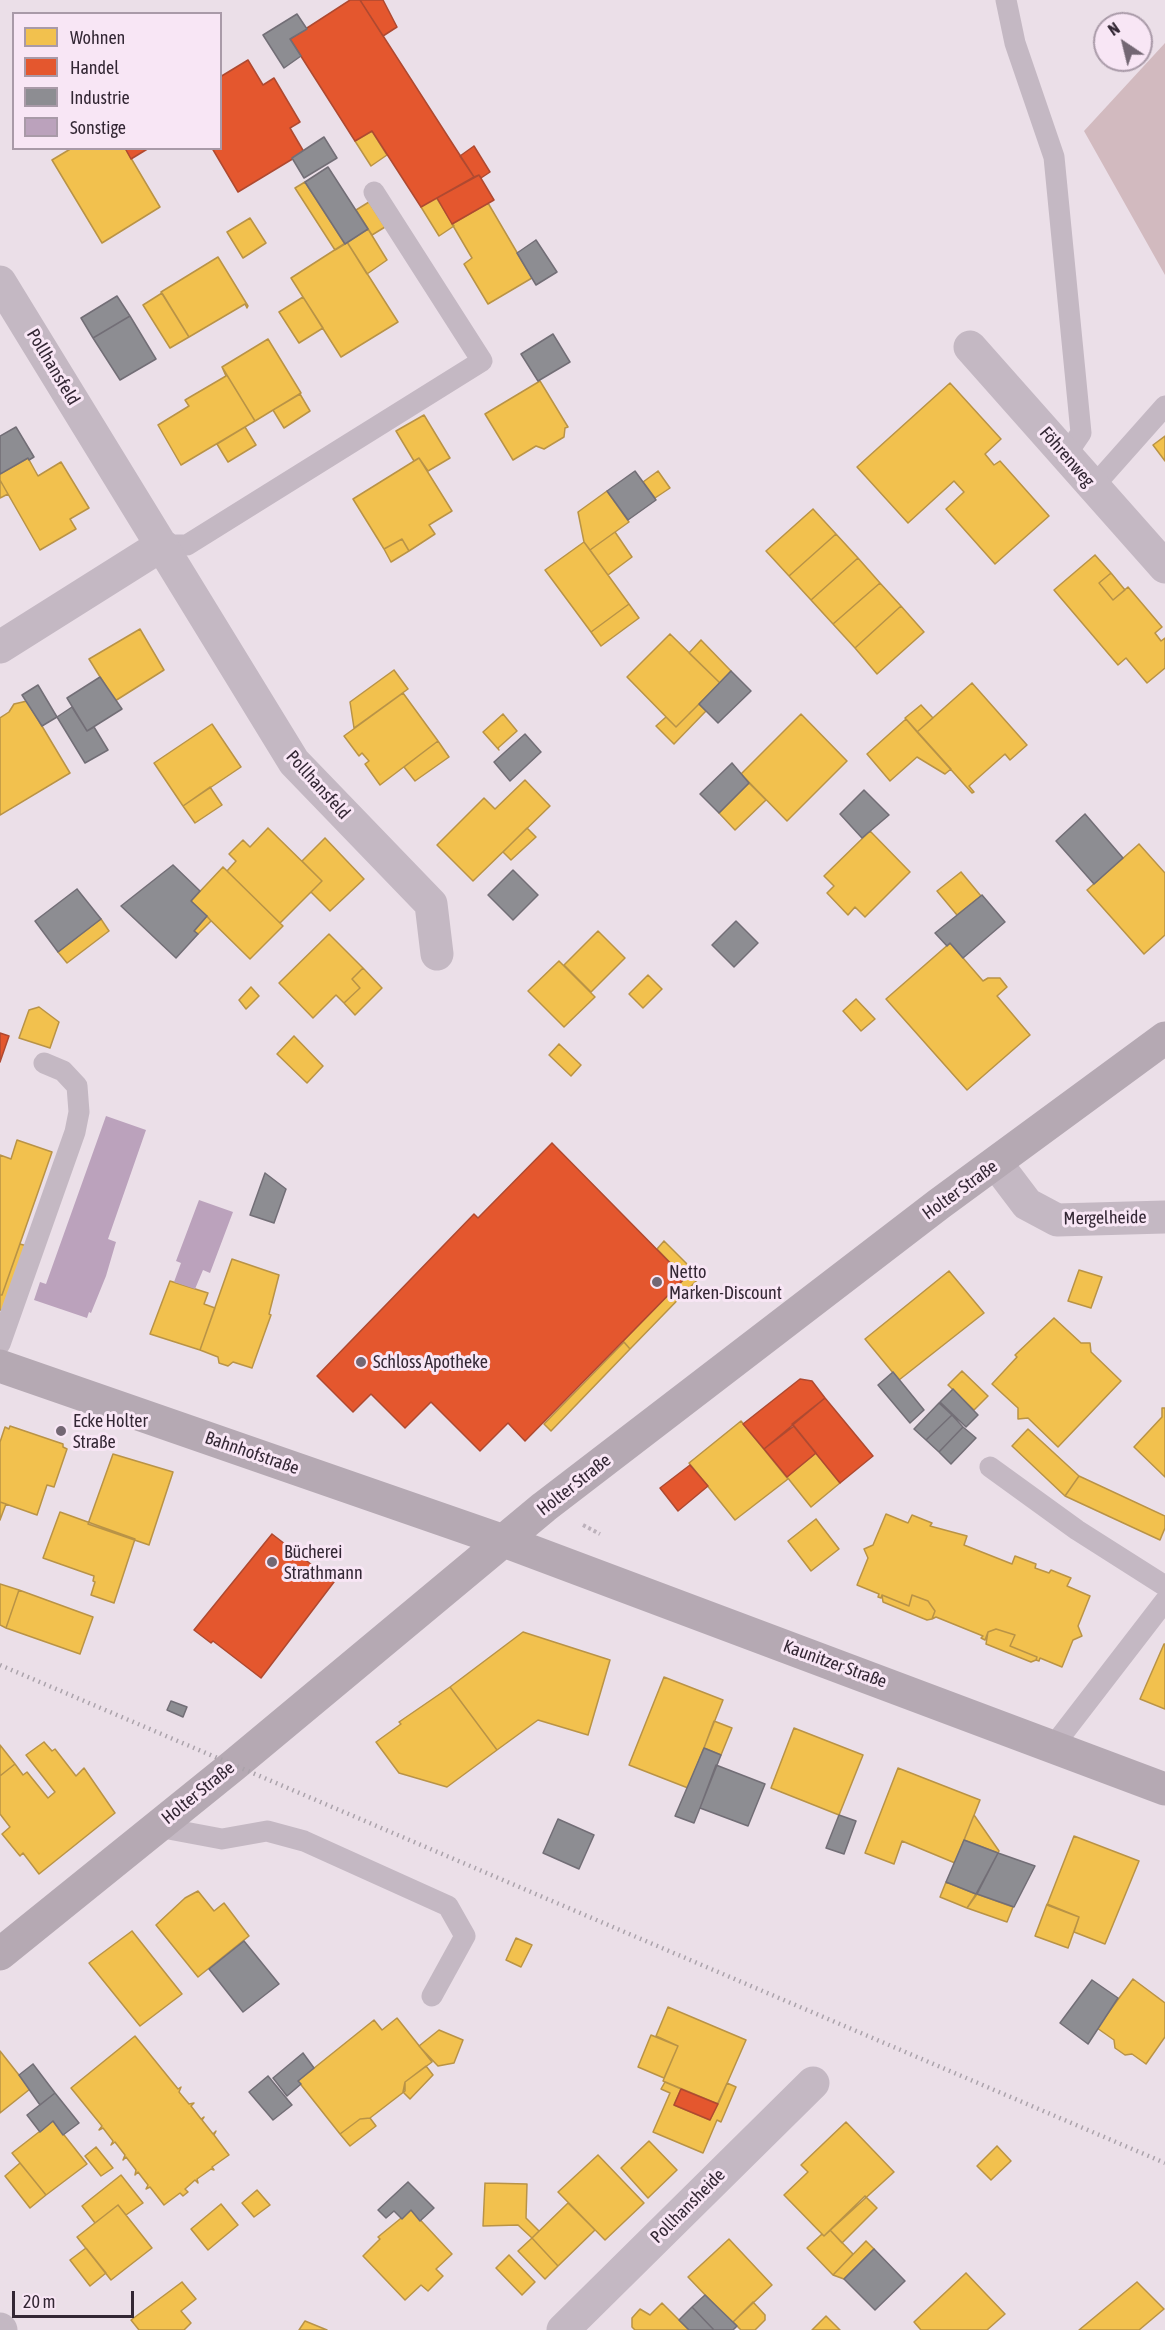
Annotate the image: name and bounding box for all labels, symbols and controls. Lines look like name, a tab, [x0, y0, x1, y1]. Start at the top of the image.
legend	[12, 12, 222, 150]
north arrow	[1093, 12, 1153, 72]
text: N	[1105, 19, 1123, 39]
text: Wohnen	[70, 27, 125, 48]
text: Handel	[70, 57, 119, 78]
text: Industrie	[70, 87, 130, 108]
text: Sonstige	[70, 117, 126, 138]
street label: Pollhansfeld	[22, 325, 84, 409]
street label: Föhrenweg	[1035, 422, 1099, 492]
street label: Pollhansfeld	[282, 746, 354, 824]
street label: Holter Straße	[918, 1156, 1002, 1224]
street label: Mergelheide	[1063, 1206, 1147, 1230]
place label: Netto Marken-Discount	[669, 1261, 782, 1304]
marker: Netto Marken-Discount	[650, 1275, 664, 1289]
place label: Schloss Apotheke	[373, 1351, 488, 1373]
marker: Schloss Apotheke	[354, 1355, 368, 1369]
place label: Ecke Holter Straße	[73, 1410, 148, 1452]
marker: Ecke Holter Straße	[54, 1424, 68, 1438]
street label: Bahnhofstraße	[202, 1427, 302, 1479]
street label: Holter Straße	[533, 1450, 615, 1520]
place label: Bücherei Strathmann	[284, 1541, 363, 1584]
marker: Bücherei Strathmann	[265, 1555, 279, 1569]
street label: Kaunitzer Straße	[780, 1635, 890, 1693]
street label: Holter Straße	[157, 1757, 239, 1829]
street label: Pollhansheide	[646, 2164, 730, 2248]
scale bar	[15, 2279, 136, 2317]
text: 20 m	[23, 2291, 55, 2312]

